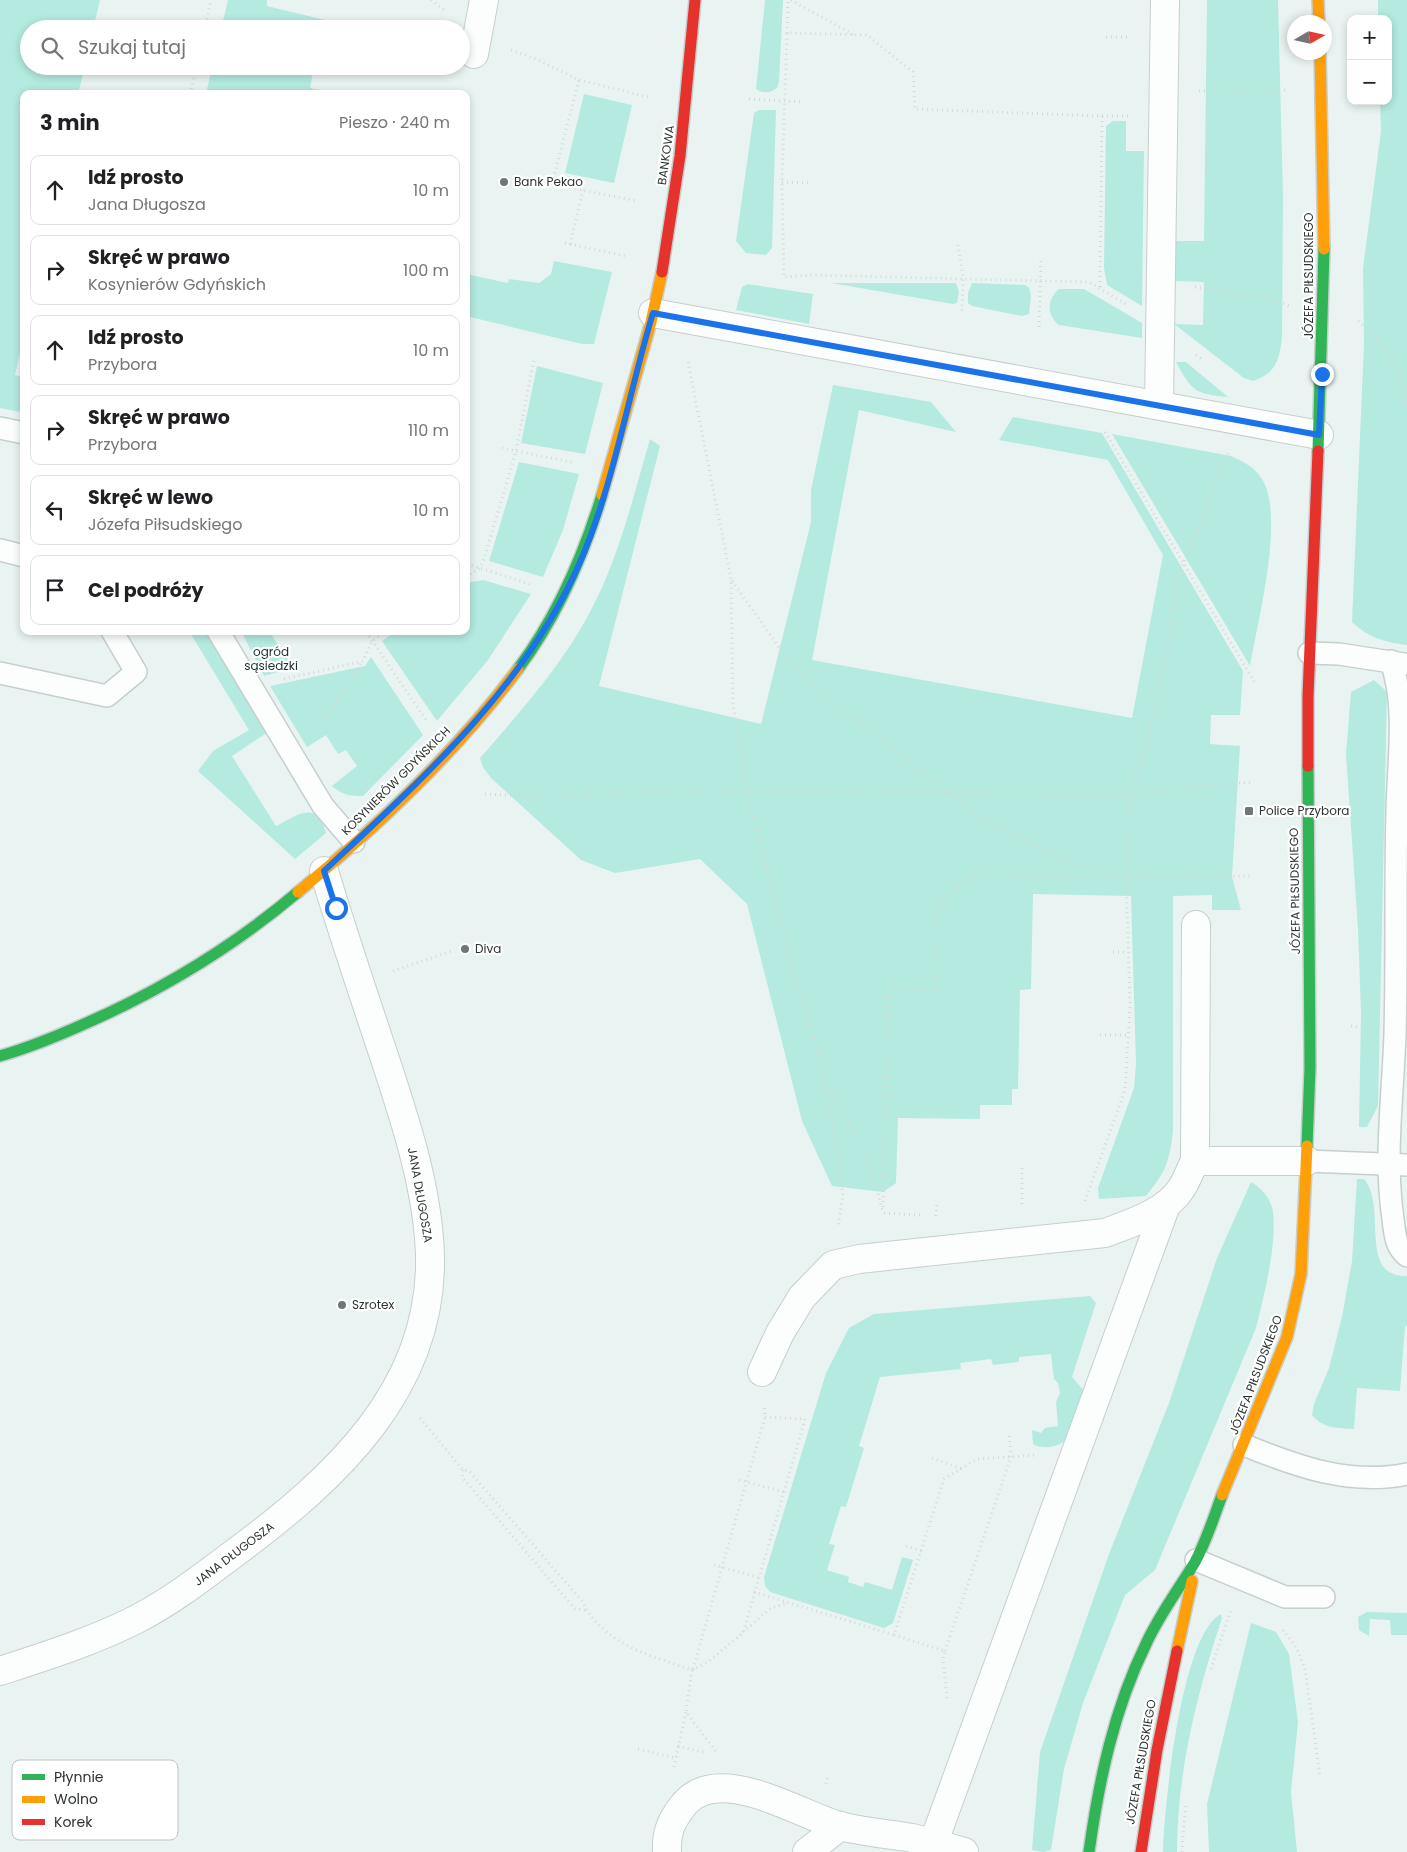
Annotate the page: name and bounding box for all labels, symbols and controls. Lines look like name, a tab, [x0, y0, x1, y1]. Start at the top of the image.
north arrow	[1287, 15, 1332, 60]
map controls	[1347, 15, 1392, 105]
button: +	[1347, 15, 1392, 60]
search box	[20, 20, 470, 75]
icon: search	[38, 34, 66, 62]
text: Szukaj tutaj	[78, 34, 186, 61]
button: −	[1347, 60, 1392, 105]
text: 3 min	[40, 108, 100, 137]
text: Pieszo · 240 m	[339, 111, 450, 134]
street label: BANKOWA	[653, 124, 678, 186]
text: Idź prosto	[88, 164, 184, 191]
place label: Bank Pekao	[514, 173, 583, 190]
icon: ahead	[41, 176, 69, 204]
marker: Bank Pekao	[498, 176, 510, 188]
text: 10 m	[413, 179, 449, 202]
text: Jana Długosza	[88, 193, 206, 216]
street label: JÓZEFA PIŁSUDSKIEGO	[1300, 213, 1317, 339]
text: Skręć w prawo	[88, 244, 230, 271]
icon: right	[41, 256, 69, 284]
text: 100 m	[403, 259, 449, 282]
text: Kosynierów Gdyńskich	[88, 273, 266, 296]
text: Idź prosto	[88, 324, 184, 351]
icon: ahead	[41, 336, 69, 364]
text: 10 m	[413, 339, 449, 362]
text: Przybora	[88, 353, 157, 376]
route end	[1311, 363, 1334, 386]
text: Skręć w prawo	[88, 404, 230, 431]
icon: right	[41, 416, 69, 444]
text: 110 m	[408, 419, 449, 442]
text: Przybora	[88, 433, 157, 456]
text: Skręć w lewo	[88, 484, 213, 511]
icon: left	[41, 496, 69, 524]
text: 10 m	[413, 499, 449, 522]
text: Józefa Piłsudskiego	[88, 513, 242, 536]
icon: arrive	[41, 576, 69, 604]
text: Cel podróży	[88, 577, 203, 604]
park label: ogród sąsiedzki	[244, 643, 298, 674]
street label: KOSYNIERÓW GDYŃSKICH	[337, 722, 454, 839]
place label: Police Przybora	[1259, 802, 1349, 819]
marker: Police Przybora	[1243, 805, 1255, 817]
street label: JÓZEFA PIŁSUDSKIEGO	[1285, 828, 1304, 954]
route start	[325, 897, 348, 920]
place label: Diva	[475, 940, 501, 957]
marker: Diva	[459, 943, 471, 955]
street label: JANA DŁUGOSZA	[404, 1146, 437, 1244]
place label: Szrotex	[352, 1296, 394, 1313]
marker: Szrotex	[336, 1299, 348, 1311]
street label: JÓZEFA PIŁSUDSKIEGO	[1225, 1313, 1286, 1437]
street label: JANA DŁUGOSZA	[190, 1518, 277, 1589]
street label: JÓZEFA PIŁSUDSKIEGO	[1121, 1698, 1160, 1826]
legend	[12, 1760, 178, 1840]
text: Płynnie	[54, 1767, 104, 1787]
text: Wolno	[54, 1789, 98, 1809]
text: Korek	[54, 1812, 93, 1832]

